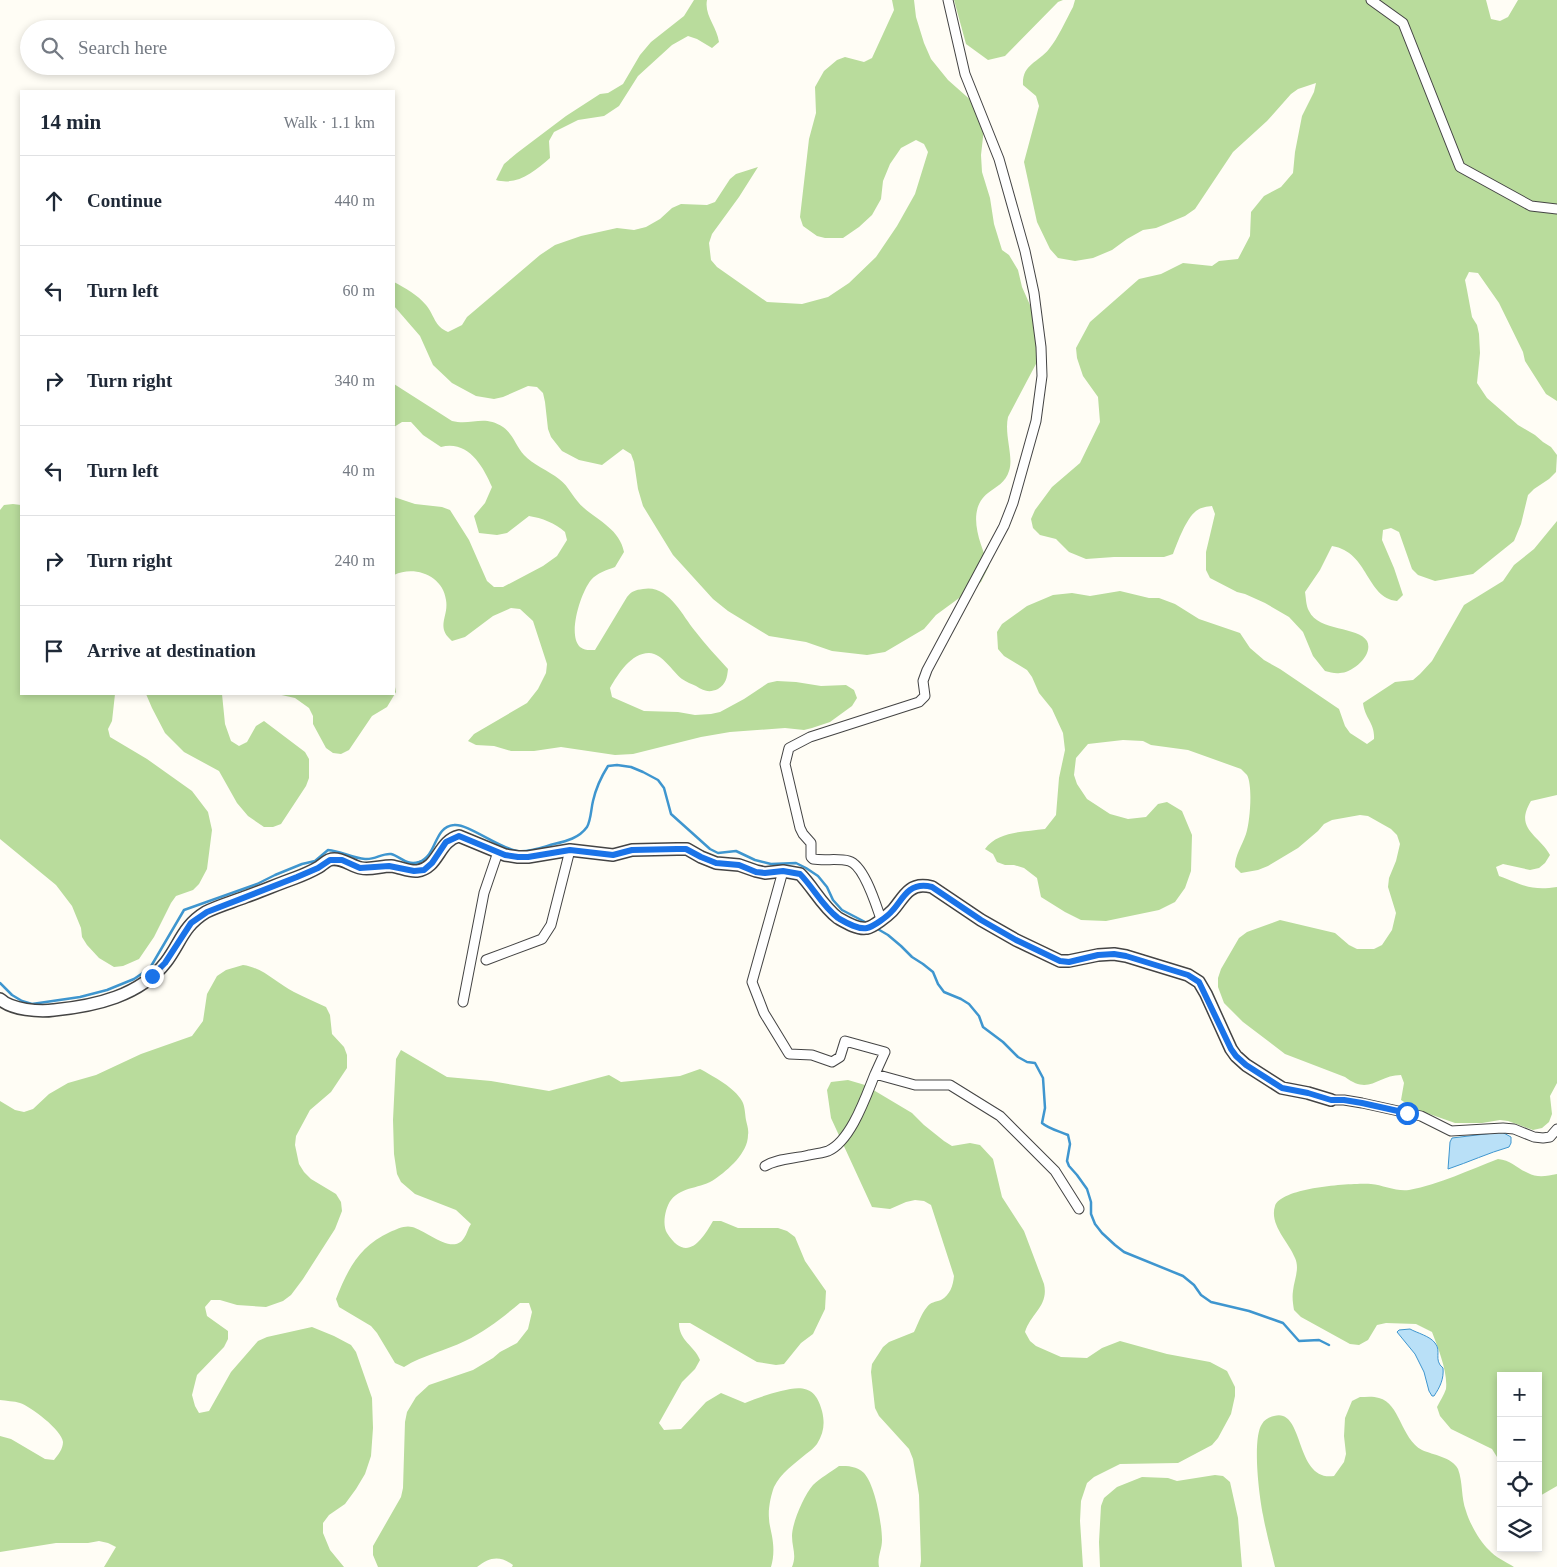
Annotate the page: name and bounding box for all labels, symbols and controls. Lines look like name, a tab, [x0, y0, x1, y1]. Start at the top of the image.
search box	[20, 20, 395, 75]
icon: search	[38, 34, 66, 62]
text: Search here	[78, 37, 167, 58]
text: 14 min	[40, 110, 101, 134]
text: Walk · 1.1 km	[284, 114, 375, 131]
icon: ahead	[40, 187, 68, 215]
text: Continue	[87, 190, 162, 211]
text: 440 m	[335, 192, 375, 209]
icon: left	[40, 277, 68, 305]
text: Turn left	[87, 280, 159, 301]
text: 60 m	[343, 282, 375, 299]
icon: right	[40, 367, 68, 395]
text: Turn right	[87, 370, 172, 391]
text: 340 m	[335, 372, 375, 389]
icon: left	[40, 457, 68, 485]
text: Turn left	[87, 460, 159, 481]
text: 40 m	[343, 462, 375, 479]
icon: right	[40, 547, 68, 575]
text: Turn right	[87, 550, 172, 571]
text: 240 m	[335, 552, 375, 569]
icon: arrive	[40, 637, 68, 665]
text: Arrive at destination	[87, 640, 256, 661]
route end	[141, 965, 164, 988]
route start	[1396, 1102, 1419, 1125]
map controls	[1497, 1372, 1542, 1552]
button: +	[1497, 1372, 1542, 1417]
button: −	[1497, 1417, 1542, 1462]
button: locate	[1497, 1462, 1542, 1507]
button: layers	[1497, 1507, 1542, 1552]

